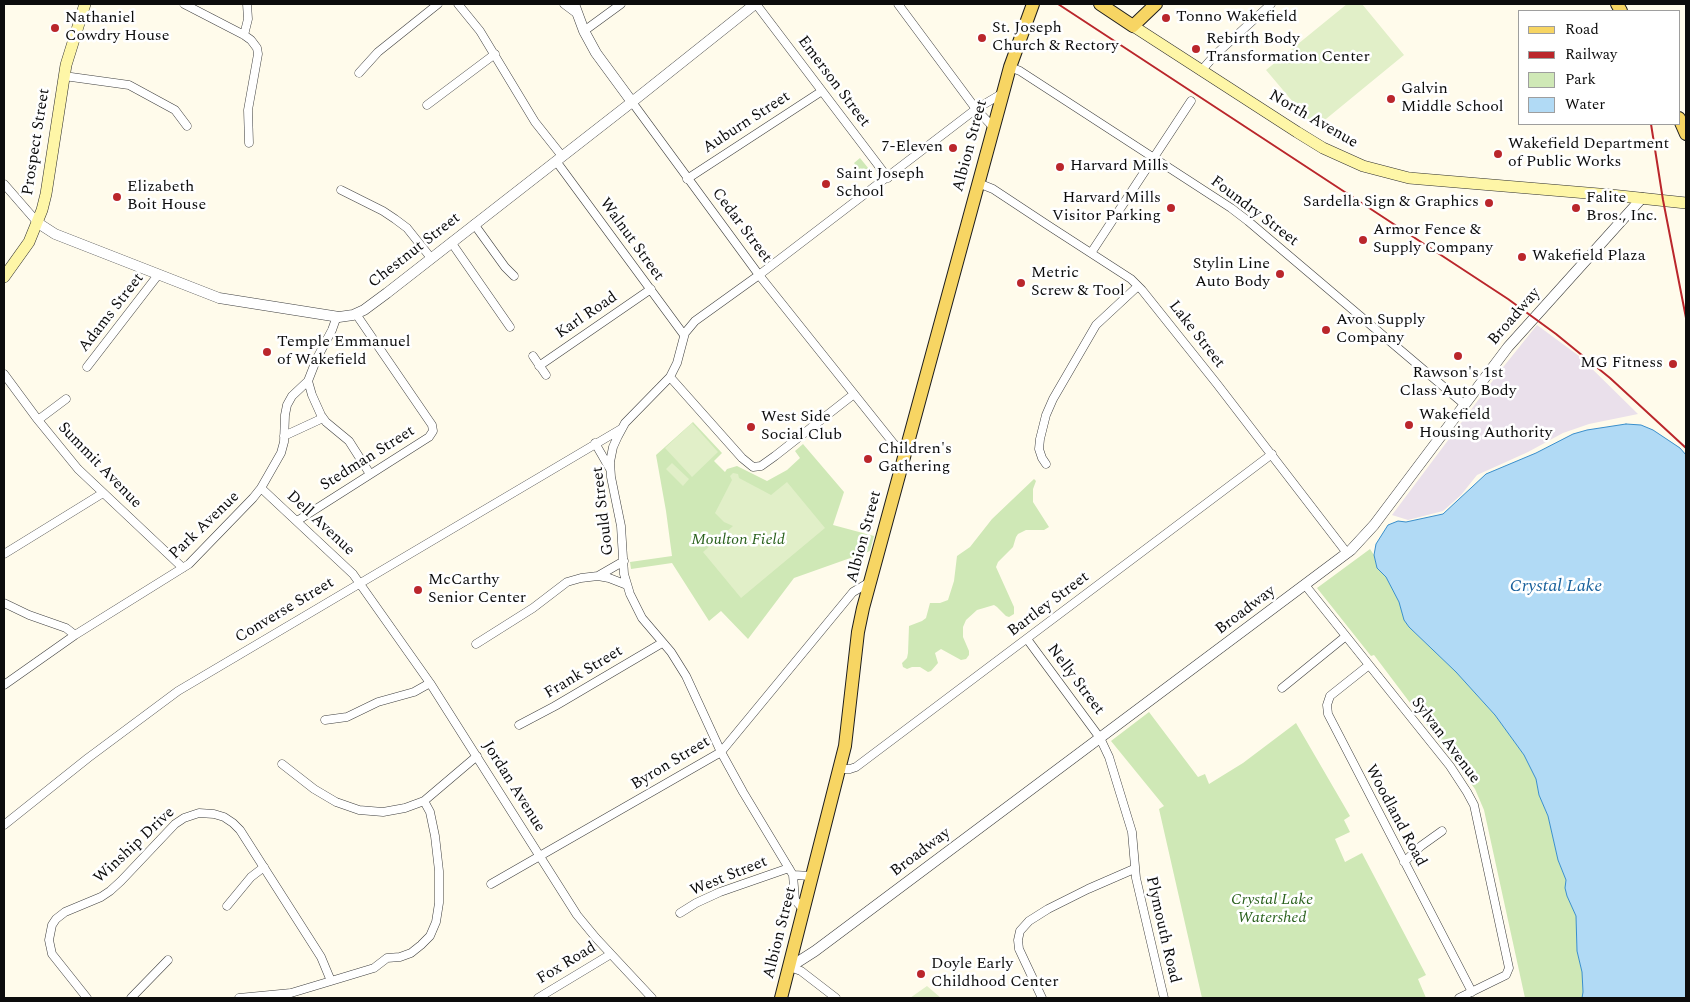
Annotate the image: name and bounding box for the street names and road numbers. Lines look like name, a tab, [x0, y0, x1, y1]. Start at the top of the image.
street label: Emerson Street	[792, 33, 874, 131]
street label: Prospect Street	[19, 87, 55, 197]
street label: North Avenue	[1265, 87, 1361, 153]
street label: Auburn Street	[700, 88, 794, 158]
street label: Albion Street	[950, 98, 992, 194]
street label: Foundry Street	[1206, 173, 1302, 251]
street label: Cedar Street	[707, 185, 775, 267]
street label: Walnut Street	[595, 195, 667, 285]
street label: Chestnut Street	[365, 209, 465, 293]
street label: Adams Street	[75, 270, 149, 356]
street label: Broadway	[1485, 284, 1545, 350]
street label: Karl Road	[553, 288, 621, 344]
street label: Lake Street	[1164, 297, 1228, 373]
street label: Summit Avenue	[53, 419, 145, 513]
street label: Stedman Street	[317, 422, 419, 496]
street label: Gould Street	[589, 465, 619, 557]
street label: Park Avenue	[166, 488, 244, 564]
street label: Dell Avenue	[282, 488, 358, 560]
street label: Albion Street	[844, 489, 886, 585]
street label: Bartley Street	[1005, 568, 1093, 642]
street label: Converse Street	[232, 574, 338, 648]
street label: Broadway	[1212, 582, 1280, 640]
street label: Nelly Street	[1042, 641, 1108, 719]
street label: Frank Street	[541, 642, 627, 704]
street label: Sylvan Avenue	[1406, 694, 1484, 788]
street label: Byron Street	[628, 733, 714, 795]
street label: Jordan Avenue	[477, 738, 549, 836]
street label: Woodland Road	[1360, 762, 1430, 870]
street label: Winship Drive	[91, 804, 179, 888]
street label: Broadway	[887, 824, 955, 882]
street label: West Street	[688, 853, 770, 901]
street label: Plymouth Road	[1140, 875, 1184, 985]
street label: Albion Street	[760, 885, 802, 981]
street label: Fox Road	[534, 939, 600, 989]

